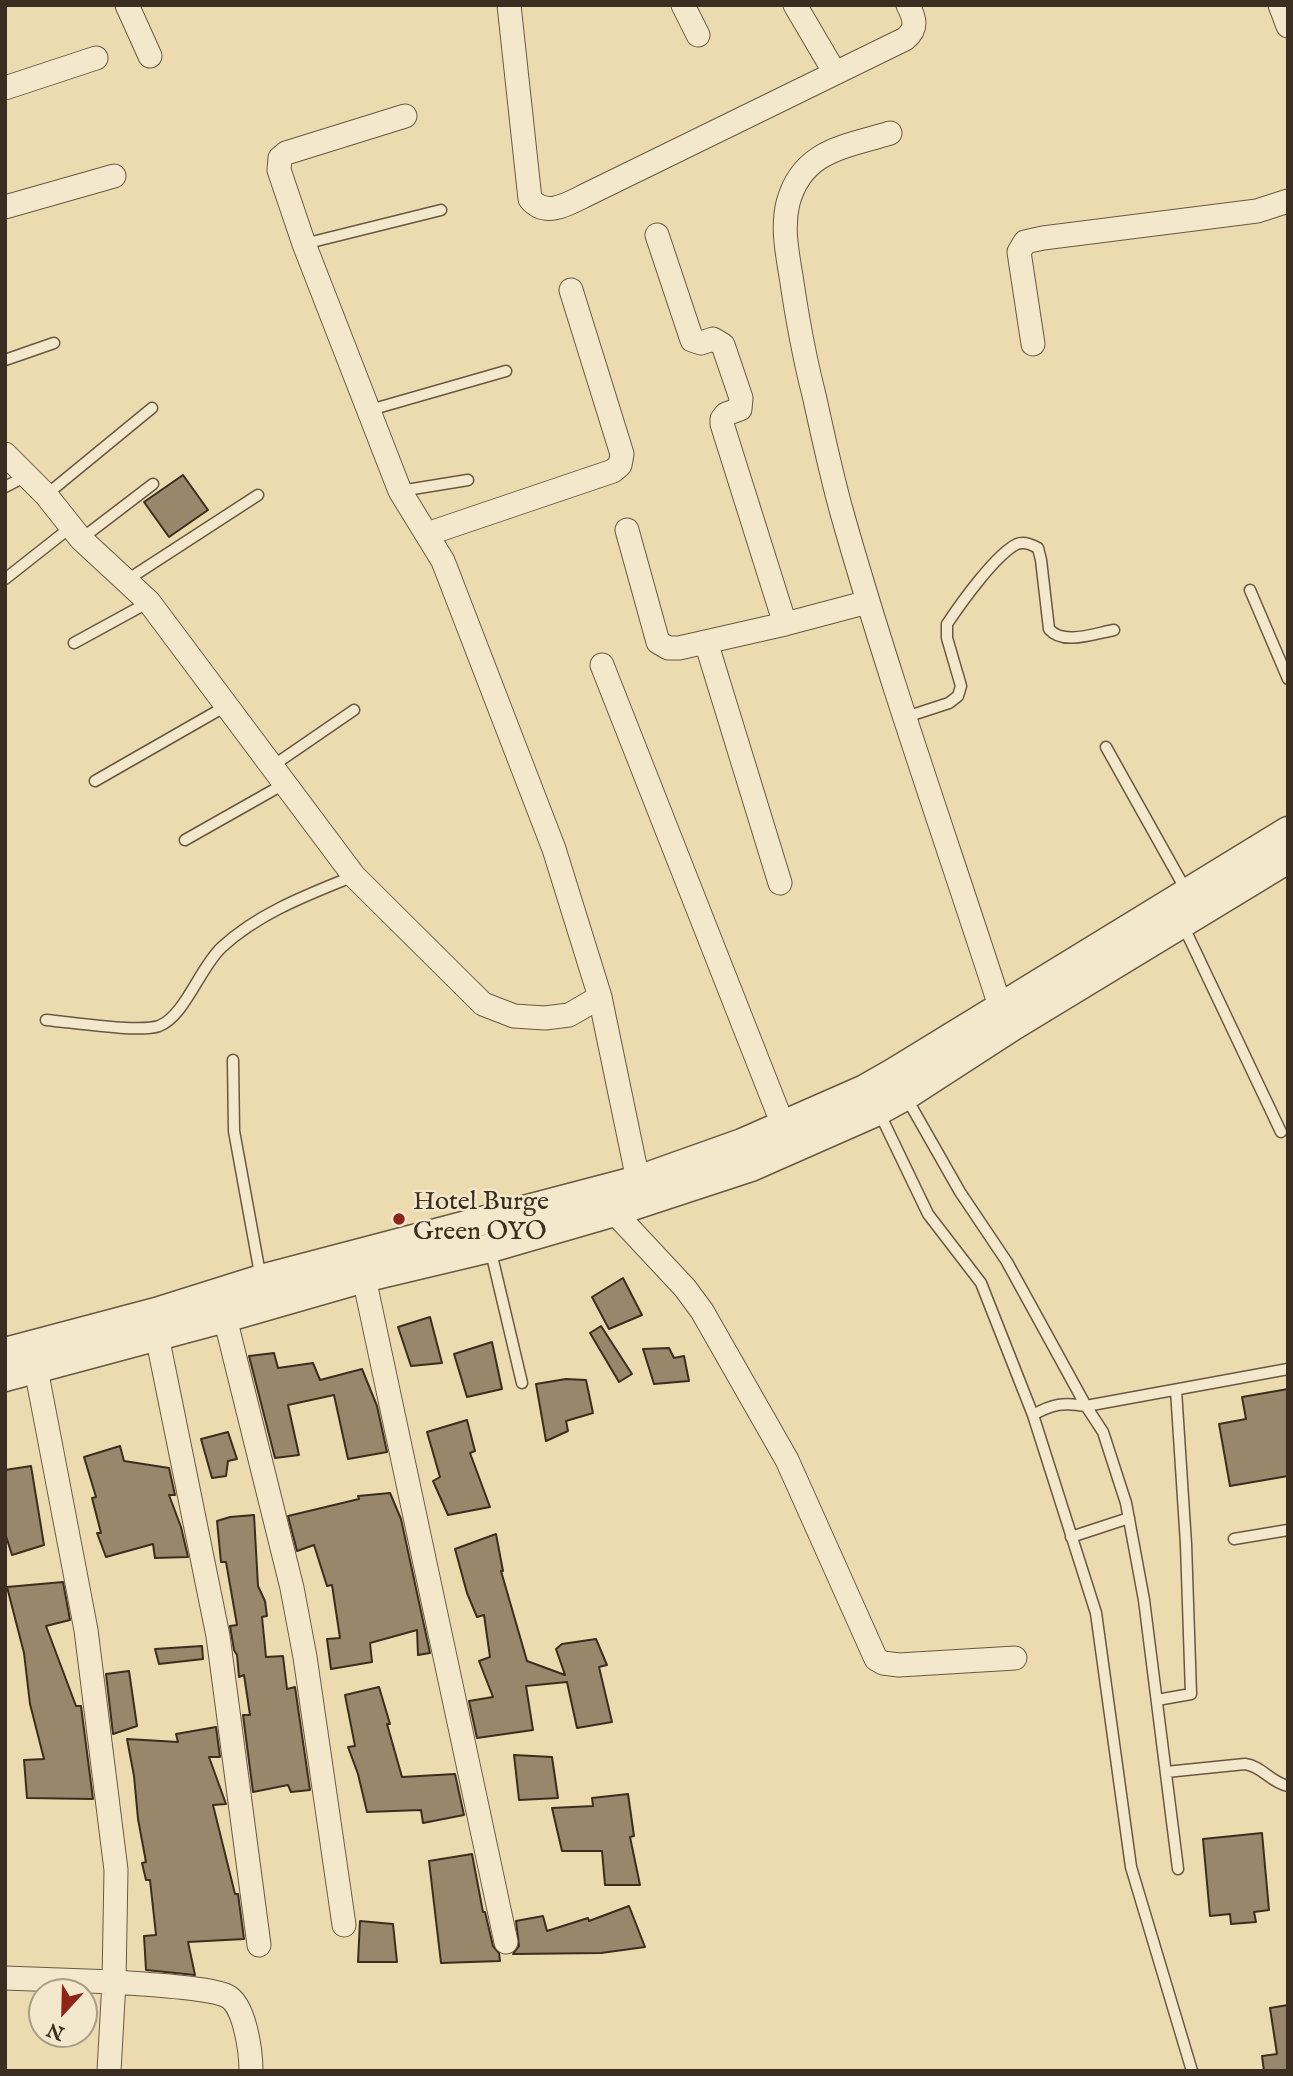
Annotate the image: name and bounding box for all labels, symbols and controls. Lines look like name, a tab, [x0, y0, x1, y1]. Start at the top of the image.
place label: Hotel Burge Green OYO	[413, 1188, 549, 1250]
marker: Hotel Burge Green OYO	[391, 1211, 407, 1227]
north arrow	[28, 1978, 98, 2048]
text: N	[44, 2016, 68, 2045]

